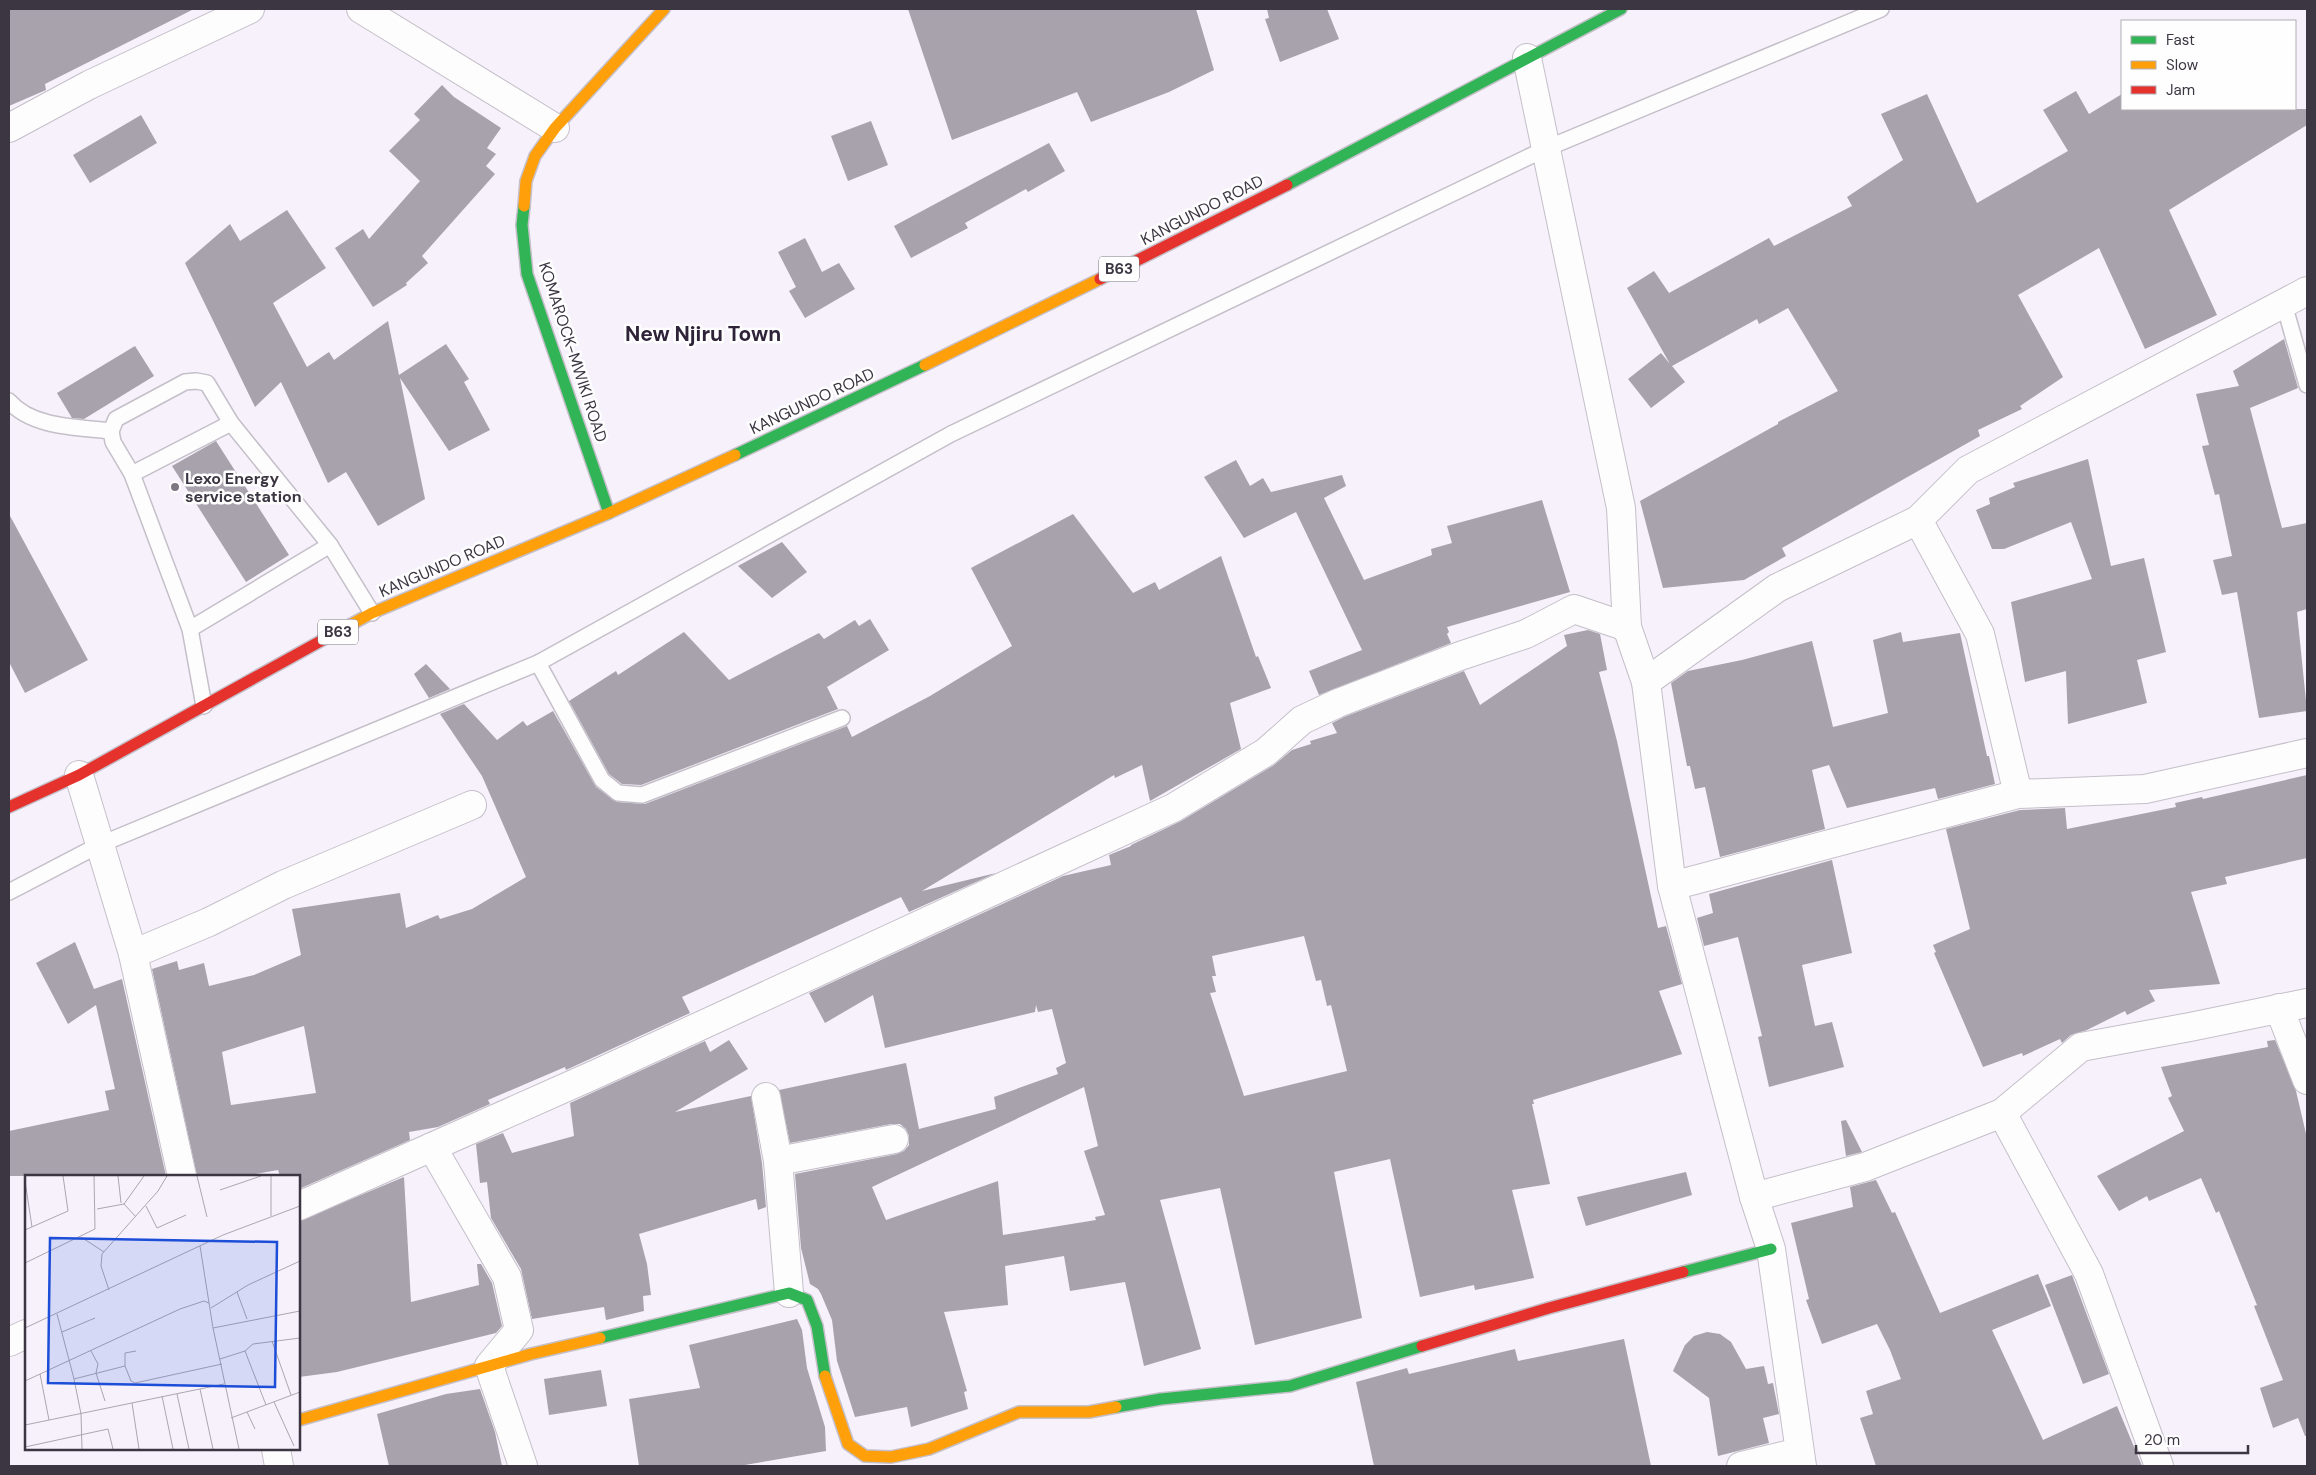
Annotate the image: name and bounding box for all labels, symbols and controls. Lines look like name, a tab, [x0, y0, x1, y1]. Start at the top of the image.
legend	[2121, 20, 2296, 110]
text: Fast	[2166, 30, 2195, 50]
text: Slow	[2166, 55, 2199, 75]
text: Jam	[2166, 80, 2195, 100]
street label: KANGUNDO ROAD	[1137, 170, 1267, 250]
road number: B63	[1099, 256, 1139, 282]
street label: KOMAROCK-MWIKI ROAD	[534, 259, 612, 445]
district label: New Njiru Town	[625, 320, 781, 348]
street label: KANGUNDO ROAD	[746, 363, 878, 439]
place label: Lexo Energy service station	[185, 468, 302, 507]
marker: Lexo Energy service station	[169, 481, 181, 493]
street label: KANGUNDO ROAD	[376, 530, 508, 602]
road number: B63	[318, 620, 358, 644]
inset map	[25, 1175, 300, 1450]
scale bar	[2136, 1422, 2248, 1454]
text: 20 m	[2144, 1430, 2180, 1450]

